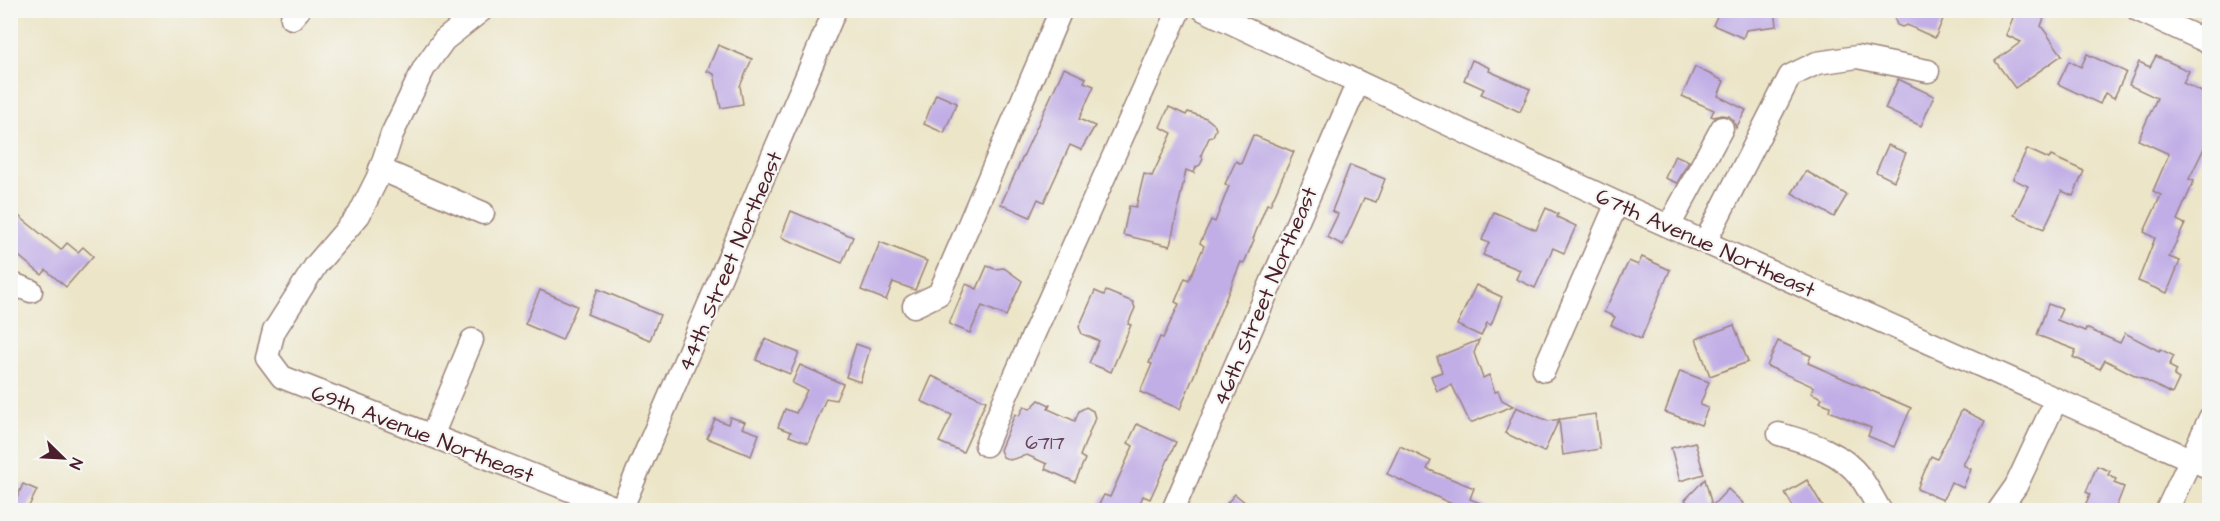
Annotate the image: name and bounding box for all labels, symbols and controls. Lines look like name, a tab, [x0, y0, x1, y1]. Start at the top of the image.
street label: 44th Street Northeast	[670, 147, 791, 376]
street label: 67th Avenue Northeast	[1591, 181, 1820, 306]
street label: 46th Street Northeast	[1205, 182, 1326, 411]
street label: 69th Avenue Northeast	[307, 378, 538, 491]
north arrow	[33, 428, 93, 488]
house number: 6717	[1025, 429, 1065, 457]
text: N	[64, 455, 88, 473]

